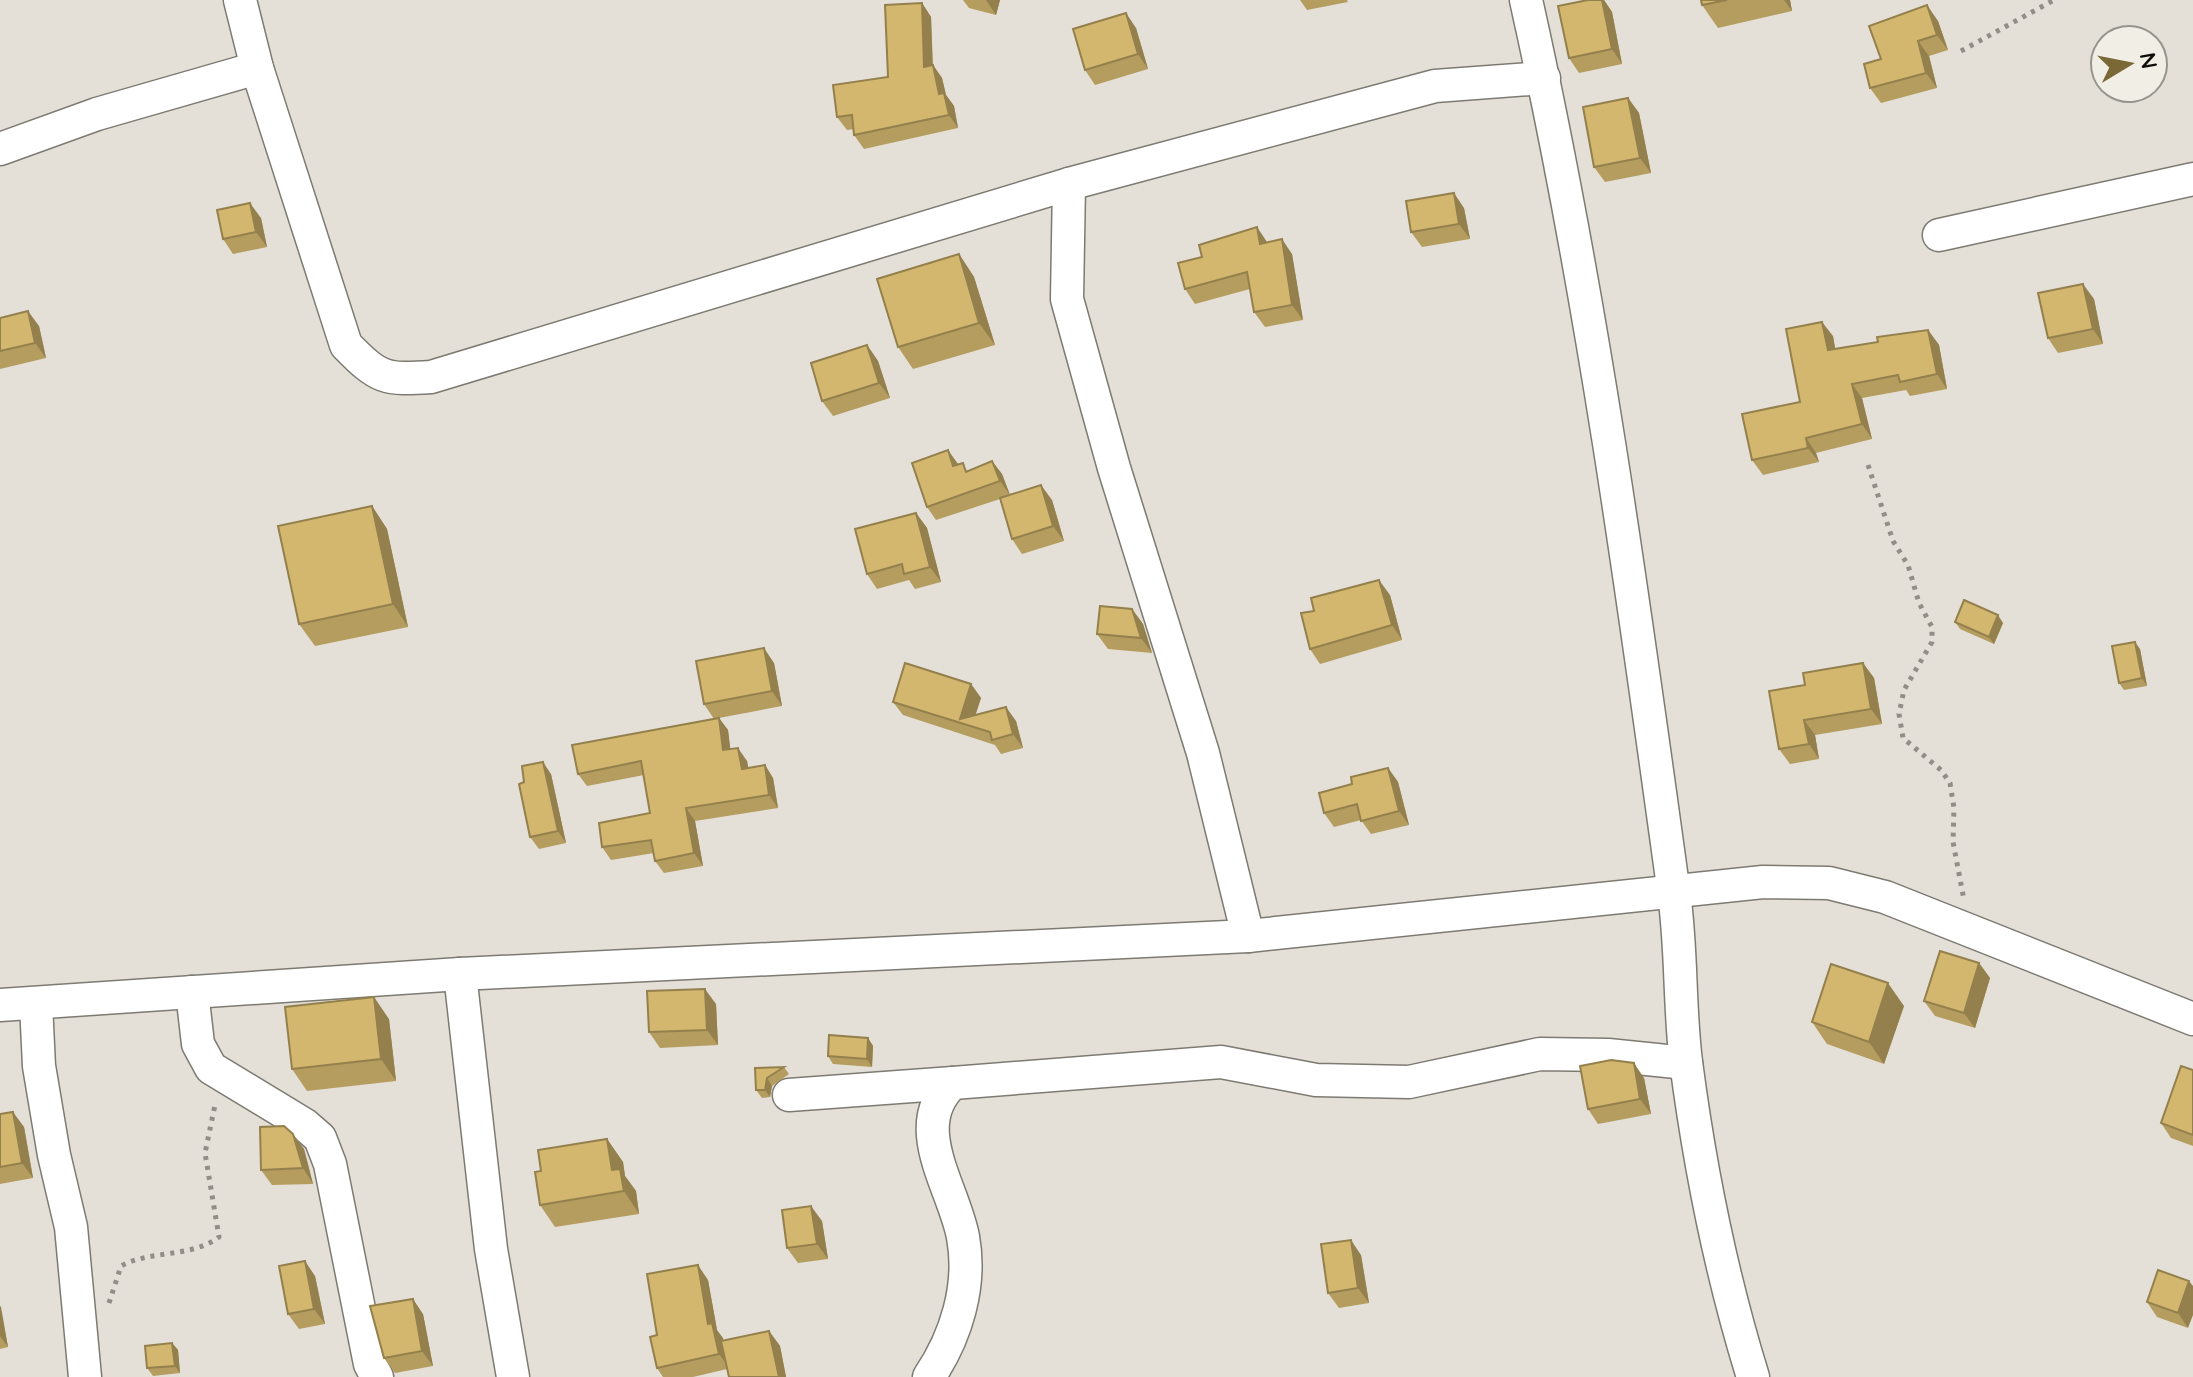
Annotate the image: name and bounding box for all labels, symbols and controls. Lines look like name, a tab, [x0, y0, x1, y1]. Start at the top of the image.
north arrow	[2089, 24, 2169, 104]
text: N	[2134, 50, 2164, 71]

